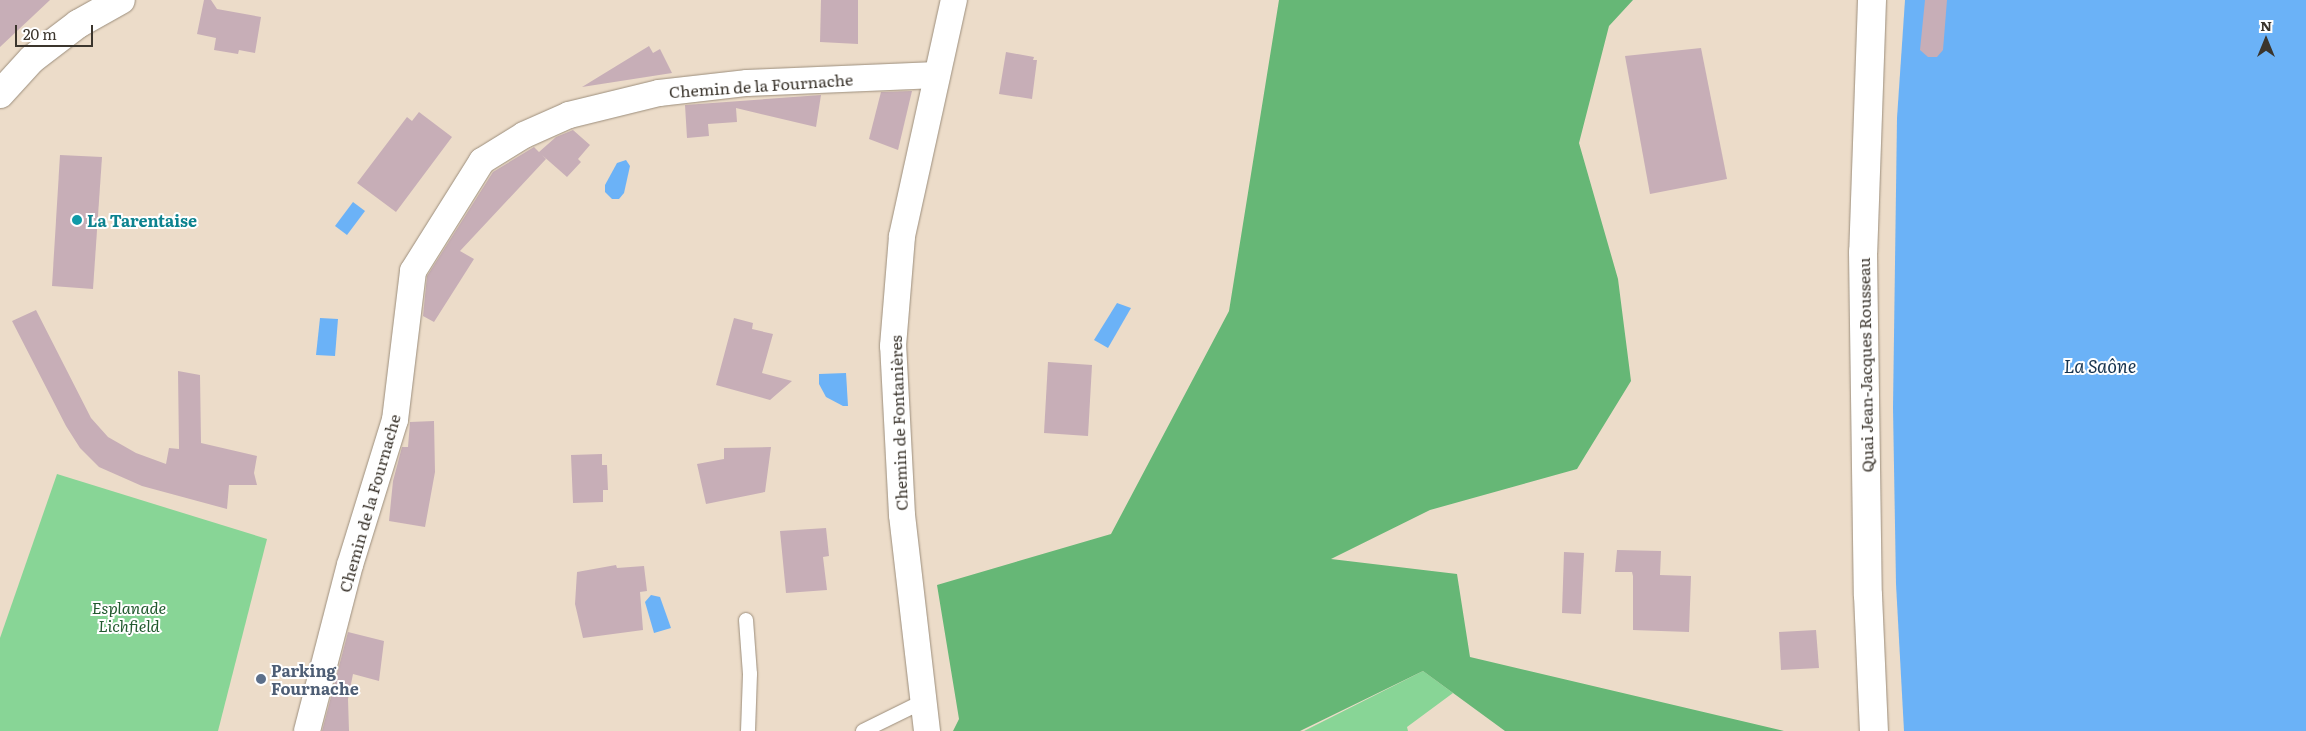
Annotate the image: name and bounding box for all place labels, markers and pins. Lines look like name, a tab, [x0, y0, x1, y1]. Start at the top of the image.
place label: La Tarentaise	[87, 210, 197, 230]
marker: La Tarentaise	[71, 214, 83, 226]
place label: Parking Fournache	[271, 660, 359, 698]
marker: Parking Fournache	[255, 673, 267, 685]

